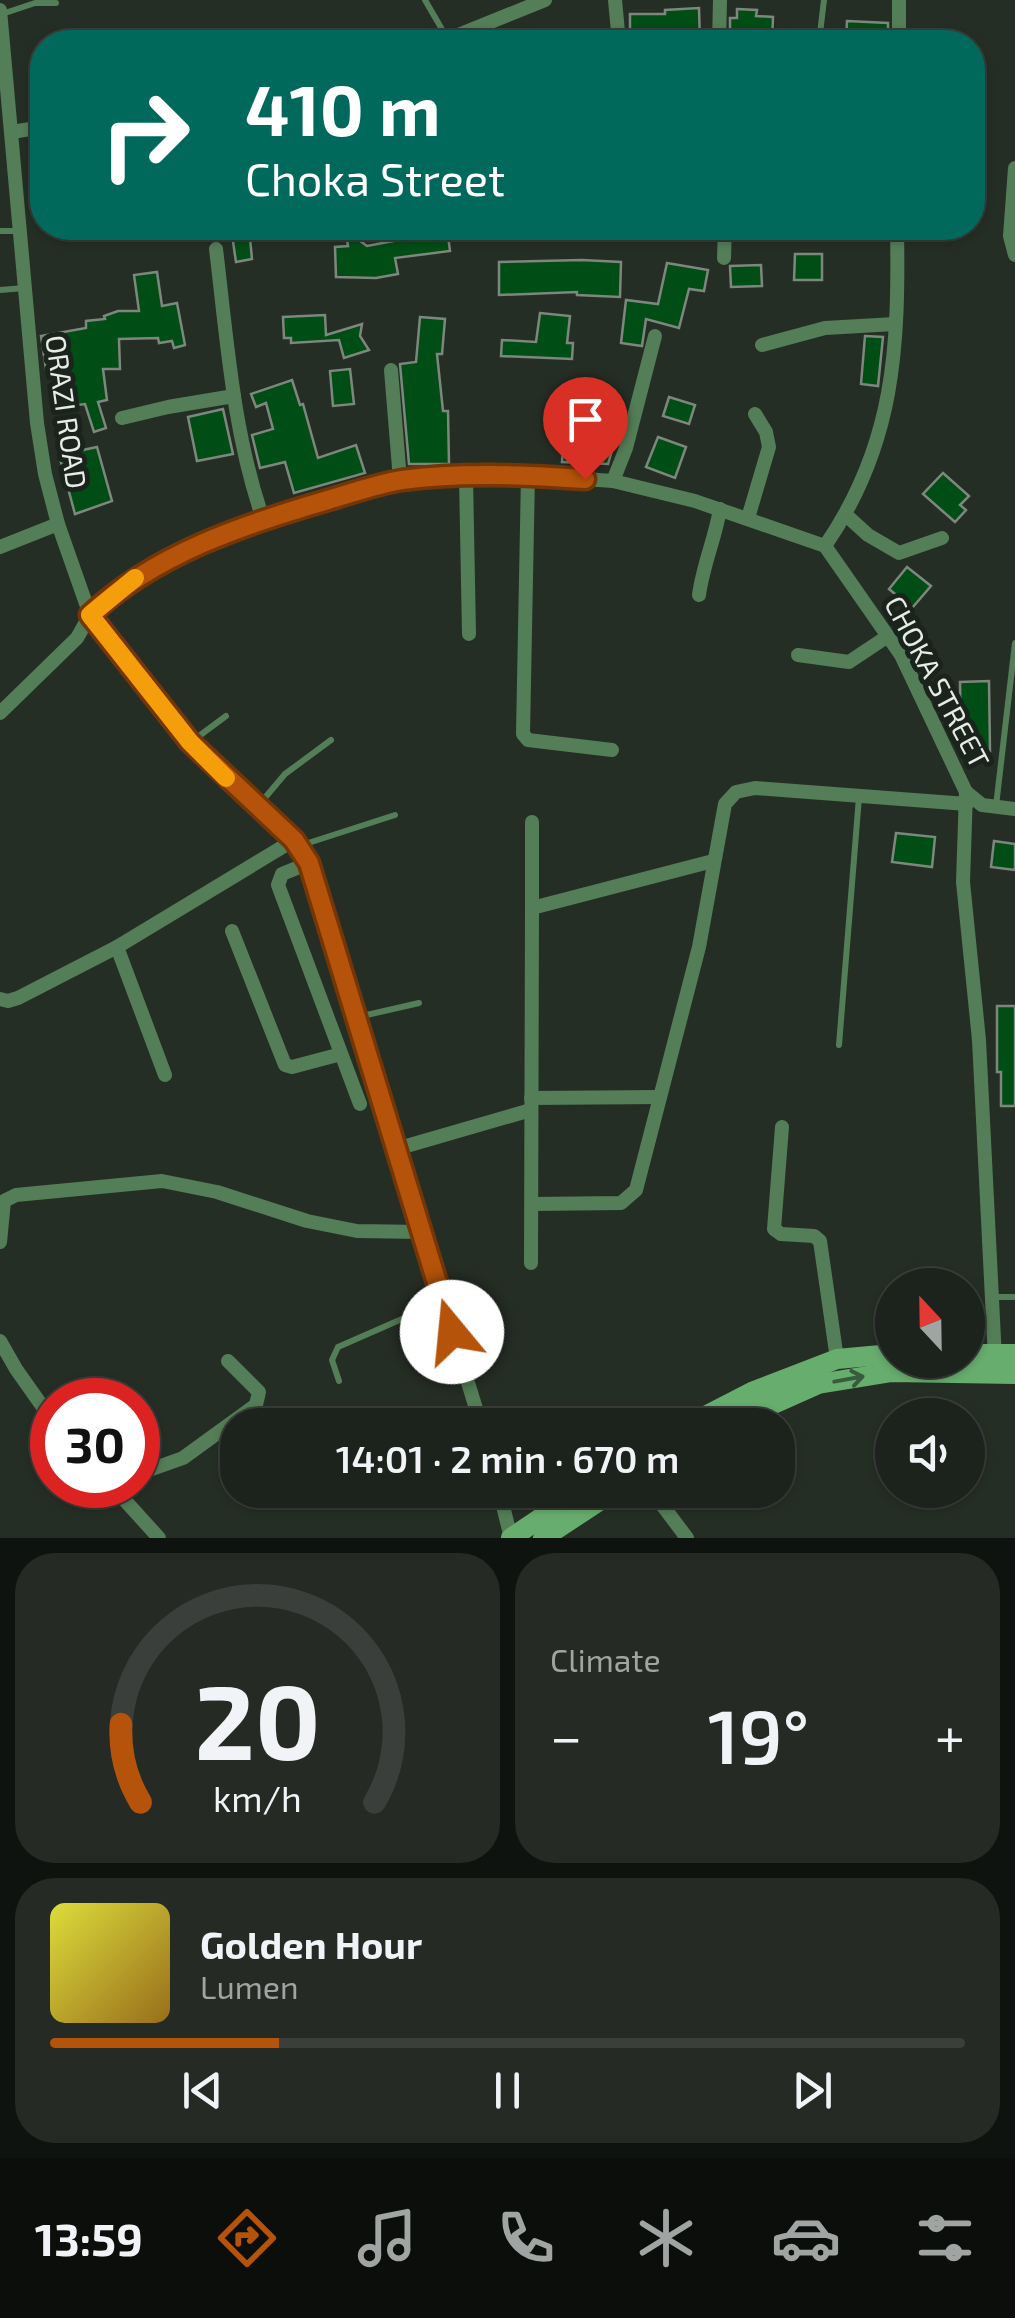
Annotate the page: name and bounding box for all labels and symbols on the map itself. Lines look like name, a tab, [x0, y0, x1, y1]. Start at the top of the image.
street label: ORAZI ROAD	[39, 333, 95, 491]
pin	[543, 377, 628, 480]
street label: CHOKA STREET	[878, 590, 997, 773]
north arrow	[875, 1268, 985, 1378]
position arrow	[400, 1280, 504, 1384]
one-way arrow	[832, 1369, 864, 1388]
speed limit sign: 30	[30, 1378, 160, 1508]

